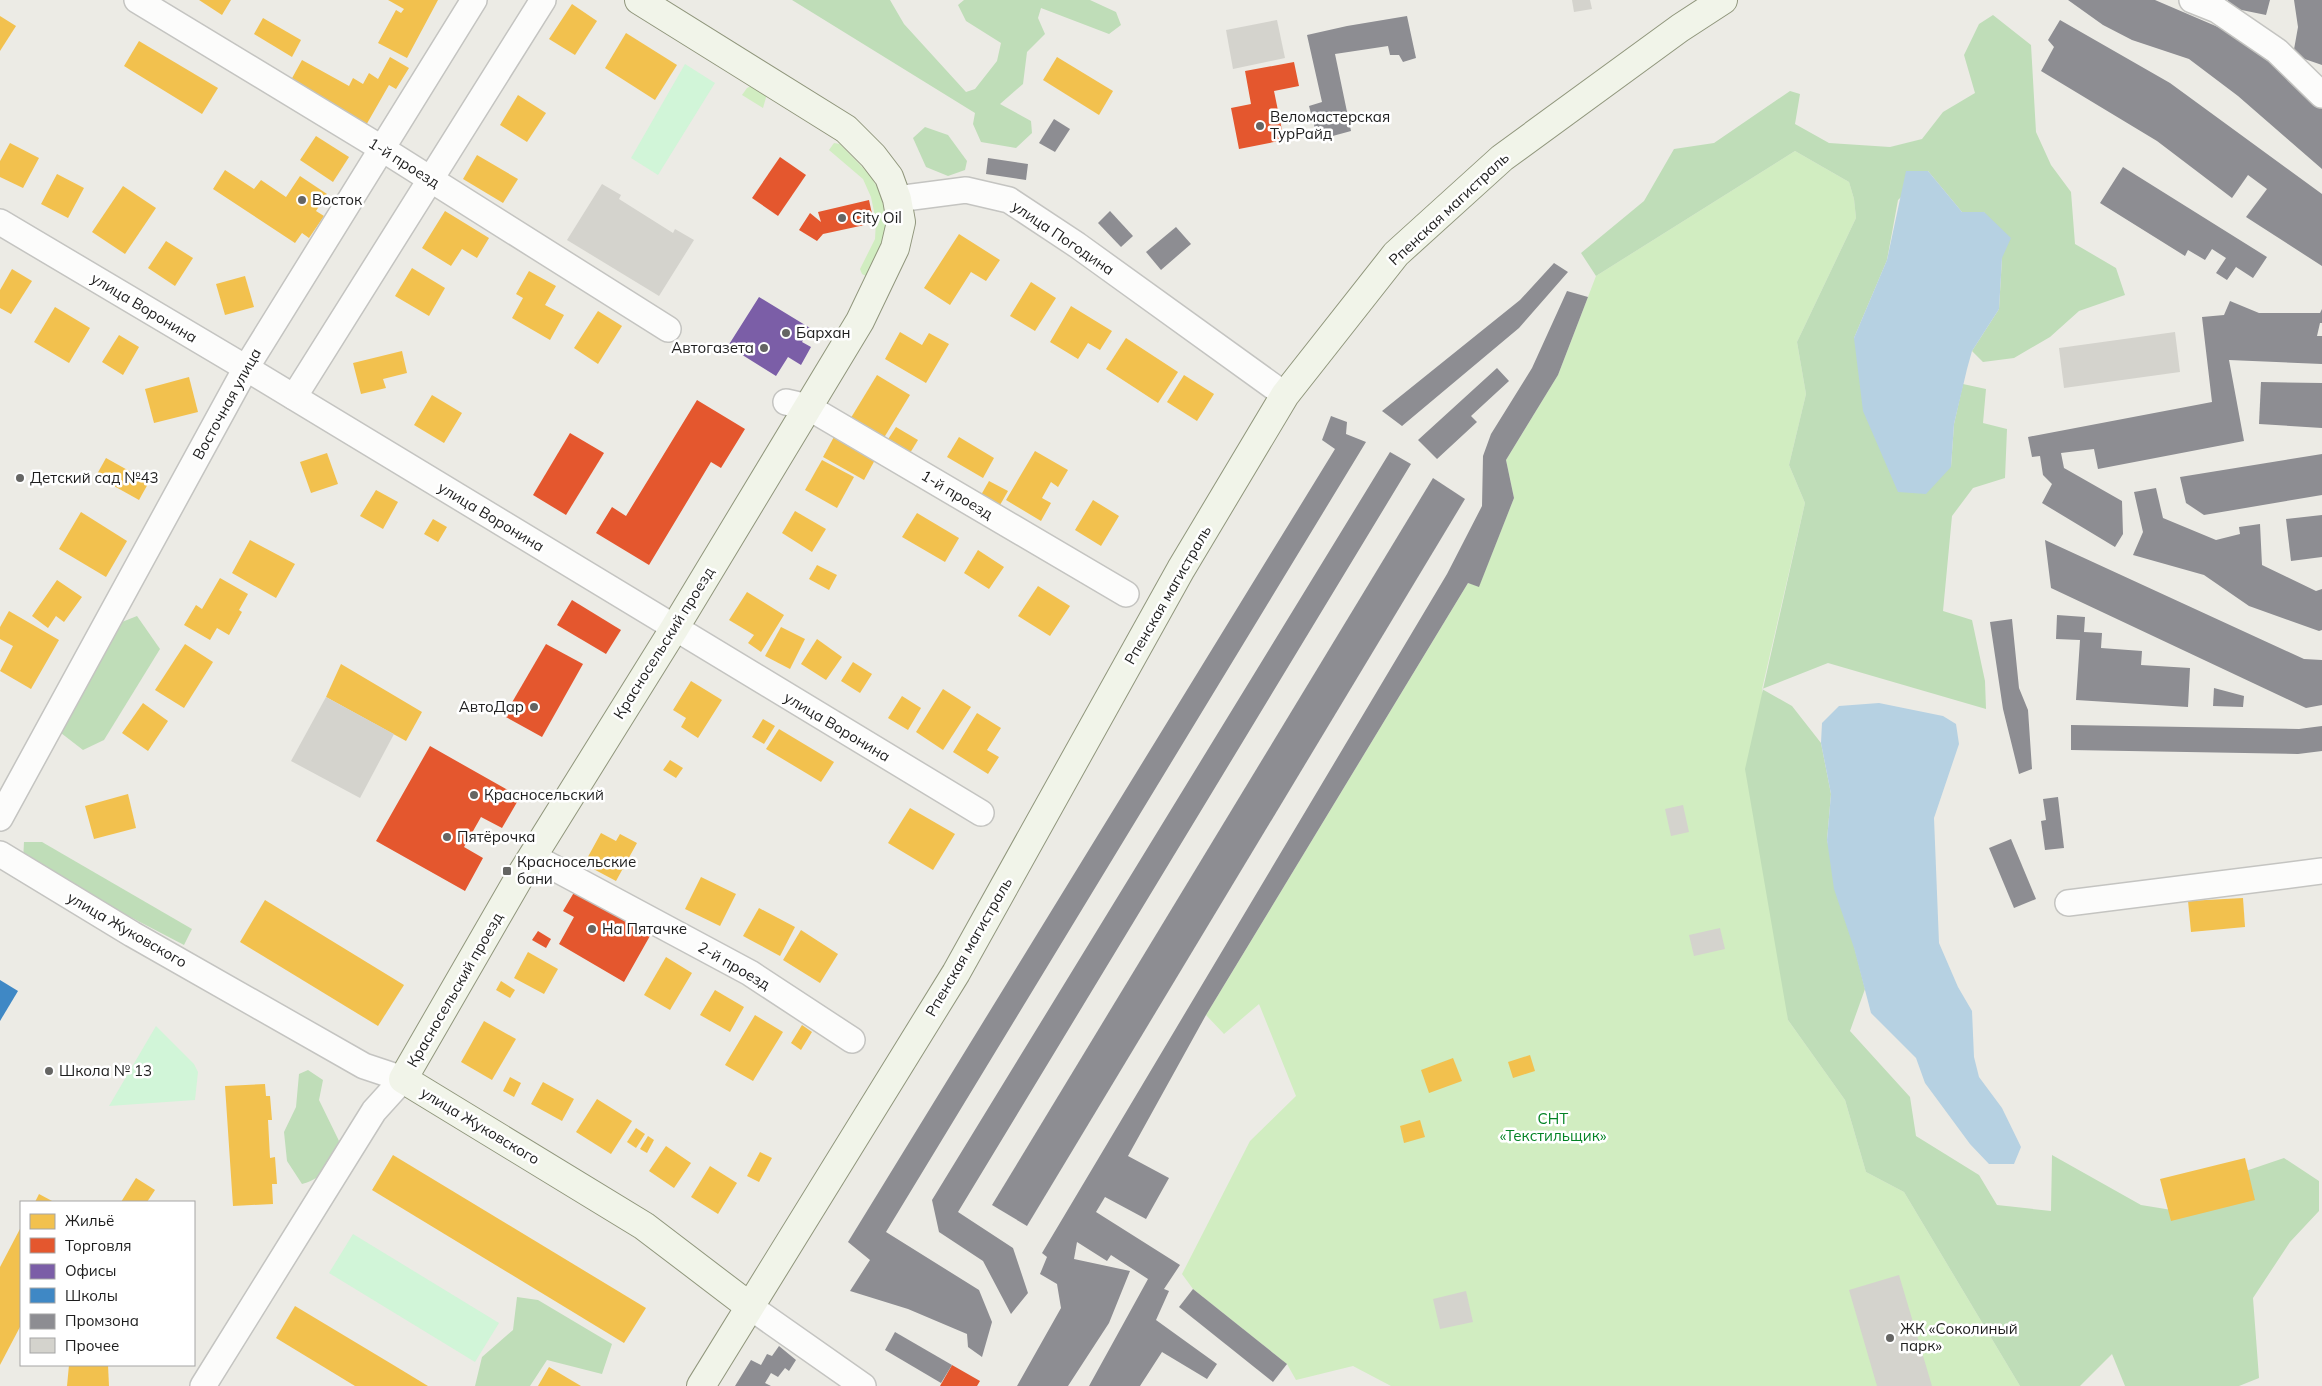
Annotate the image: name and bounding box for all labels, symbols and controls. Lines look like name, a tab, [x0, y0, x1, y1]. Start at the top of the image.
place label: Веломастерская ТурРайд	[1270, 107, 1390, 143]
marker: Веломастерская ТурРайд	[1254, 120, 1266, 132]
street label: 1-й проезд	[365, 133, 443, 192]
street label: Рпенская магистраль	[1385, 148, 1513, 269]
place label: Восток	[312, 190, 363, 209]
marker: Восток	[296, 194, 308, 206]
street label: улица Погодина	[1008, 196, 1118, 279]
place label: City Oil	[852, 208, 902, 227]
marker: City Oil	[836, 212, 848, 224]
street label: улица Воронина	[88, 268, 201, 347]
place label: Бархан	[796, 323, 851, 342]
marker: Бархан	[780, 327, 792, 339]
place label: Автогазета	[671, 338, 754, 357]
marker: Автогазета	[758, 342, 770, 354]
street label: Восточная улица	[188, 345, 265, 463]
street label: 1-й проезд	[918, 466, 997, 523]
place label: Детский сад №43	[30, 468, 159, 487]
marker: Детский сад №43	[14, 472, 26, 484]
street label: улица Воронина	[435, 477, 548, 556]
street label: Рпенская магистраль	[1120, 522, 1215, 668]
street label: Красносельский проезд	[609, 563, 718, 722]
street label: улица Воронина	[781, 687, 894, 766]
place label: АвтоДар	[459, 697, 524, 716]
marker: АвтоДар	[528, 701, 540, 713]
place label: Красносельский	[484, 785, 604, 804]
marker: Красносельский	[468, 789, 480, 801]
place label: Пятёрочка	[457, 827, 535, 846]
marker: Пятёрочка	[441, 831, 453, 843]
place label: Красносельские бани	[517, 852, 636, 888]
marker: Красносельские бани	[501, 865, 513, 877]
street label: Рпенская магистраль	[921, 874, 1016, 1020]
street label: улица Жуковского	[64, 888, 191, 972]
street label: Красносельский проезд	[402, 909, 507, 1071]
place label: На Пятачке	[602, 919, 687, 938]
marker: На Пятачке	[586, 923, 598, 935]
street label: 2-й проезд	[695, 937, 774, 994]
place label: Школа № 13	[59, 1061, 152, 1080]
marker: Школа № 13	[43, 1065, 55, 1077]
street label: улица Жуковского	[417, 1083, 543, 1169]
park label: СНТ «Текстильщик»	[1500, 1109, 1607, 1145]
legend	[20, 1201, 195, 1366]
text: Жильё	[65, 1211, 114, 1230]
text: Торговля	[65, 1236, 132, 1255]
text: Офисы	[65, 1261, 117, 1280]
text: Школы	[65, 1286, 118, 1305]
text: Промзона	[65, 1311, 139, 1330]
place label: ЖК «Соколиный парк»	[1900, 1319, 2018, 1355]
marker: ЖК «Соколиный парк»	[1884, 1332, 1896, 1344]
text: Прочее	[65, 1336, 119, 1355]

